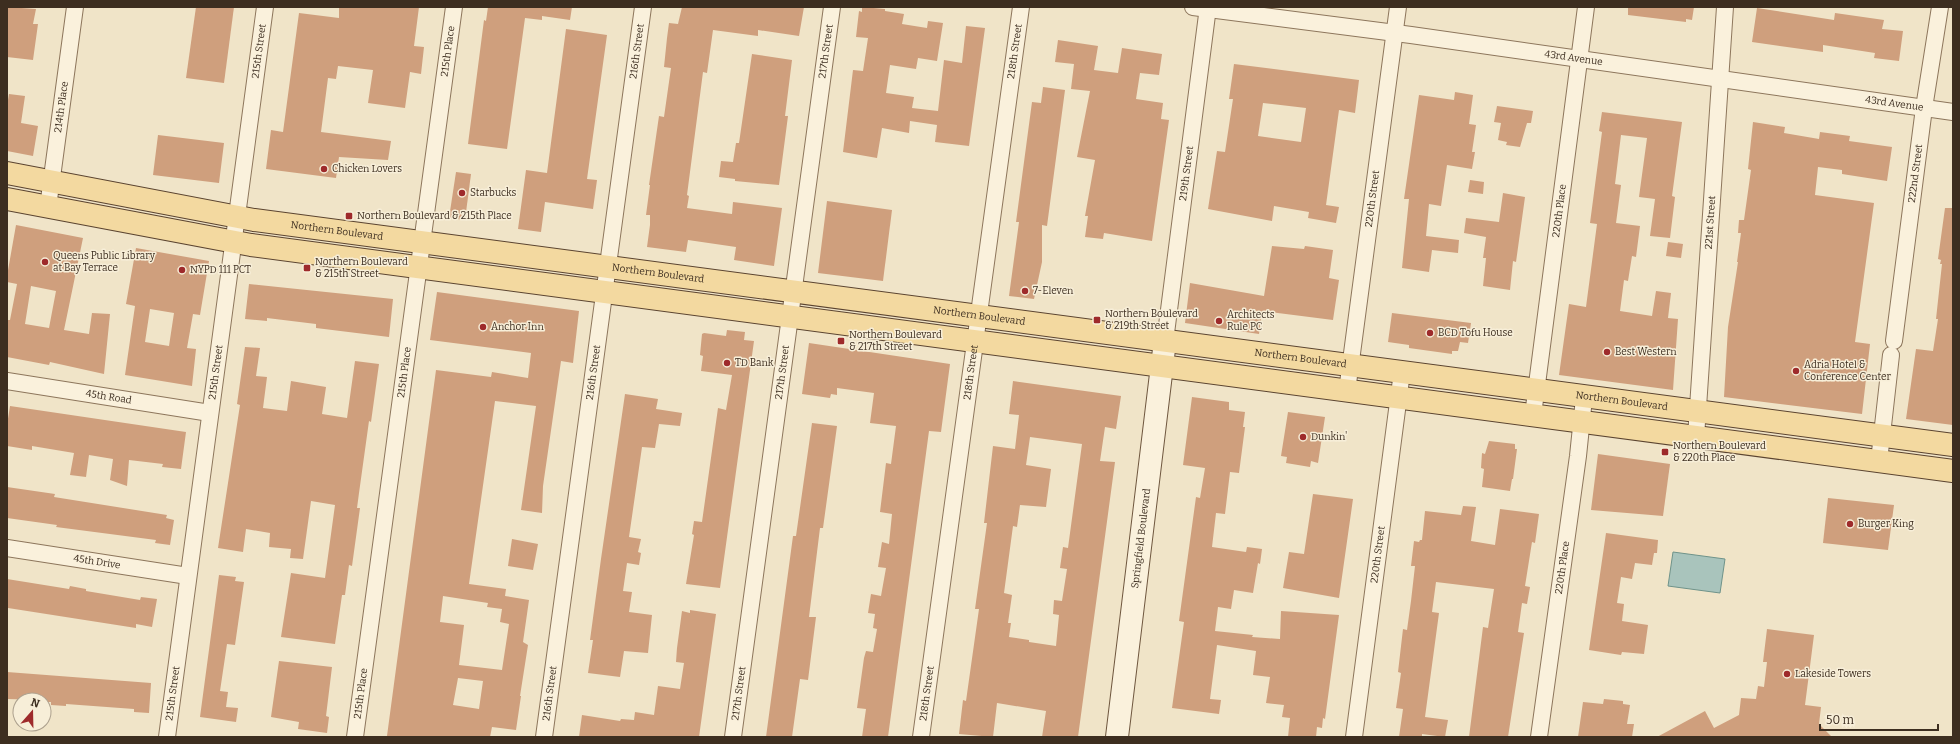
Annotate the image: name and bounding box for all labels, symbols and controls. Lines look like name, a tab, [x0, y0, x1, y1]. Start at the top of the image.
street label: 215th Street	[249, 23, 269, 79]
street label: 216th Street	[627, 23, 647, 80]
street label: 217th Street	[816, 23, 836, 79]
street label: 218th Street	[1005, 23, 1025, 80]
street label: 215th Place	[439, 25, 457, 77]
street label: 43rd Avenue	[1544, 48, 1603, 68]
street label: 214th Place	[52, 81, 71, 133]
street label: 43rd Avenue	[1864, 94, 1924, 114]
street label: 222nd Street	[1906, 143, 1925, 203]
street label: 219th Street	[1177, 145, 1196, 202]
place label: Chicken Lovers	[332, 163, 402, 175]
marker: Chicken Lovers	[319, 164, 329, 174]
street label: 220th Street	[1363, 169, 1382, 228]
street label: 220th Place	[1550, 183, 1569, 238]
place label: Starbucks	[470, 187, 516, 199]
marker: Starbucks	[457, 188, 467, 198]
street label: 221st Street	[1703, 195, 1718, 250]
place label: Northern Boulevard & 215th Place	[357, 210, 512, 222]
marker: Northern Boulevard & 215th Place	[344, 211, 354, 221]
street label: Northern Boulevard	[290, 219, 384, 243]
place label: Queens Public Library at Bay Terrace	[53, 250, 156, 274]
place label: Northern Boulevard & 215th Street	[315, 256, 408, 280]
marker: Queens Public Library at Bay Terrace	[40, 257, 50, 267]
street label: Northern Boulevard	[611, 261, 705, 286]
marker: Northern Boulevard & 215th Street	[302, 263, 312, 273]
place label: NYPD 111 PCT	[190, 264, 251, 276]
marker: NYPD 111 PCT	[177, 265, 187, 275]
place label: 7-Eleven	[1033, 285, 1074, 297]
marker: 7-Eleven	[1020, 286, 1030, 296]
street label: Northern Boulevard	[932, 304, 1026, 328]
place label: Northern Boulevard & 219th Street	[1105, 308, 1198, 332]
place label: Architects Rule PC	[1227, 309, 1275, 333]
marker: Northern Boulevard & 219th Street	[1092, 315, 1102, 325]
marker: Architects Rule PC	[1214, 316, 1224, 326]
place label: Anchor Inn	[491, 321, 544, 333]
marker: Anchor Inn	[478, 322, 488, 332]
place label: BCD Tofu House	[1438, 327, 1513, 339]
marker: BCD Tofu House	[1425, 328, 1435, 338]
place label: Northern Boulevard & 217th Street	[849, 329, 942, 353]
marker: Northern Boulevard & 217th Street	[836, 336, 846, 346]
street label: 215th Street	[206, 344, 226, 400]
street label: 216th Street	[584, 344, 603, 401]
street label: 217th Street	[773, 344, 792, 400]
street label: 218th Street	[961, 344, 981, 401]
street label: 215th Place	[395, 346, 414, 398]
place label: Best Western	[1615, 346, 1677, 358]
street label: Northern Boulevard	[1254, 347, 1347, 371]
marker: Best Western	[1602, 347, 1612, 357]
place label: TD Bank	[735, 357, 774, 369]
marker: TD Bank	[722, 358, 732, 368]
place label: Adria Hotel & Conference Center	[1804, 359, 1891, 383]
marker: Adria Hotel & Conference Center	[1791, 366, 1801, 376]
street label: 45th Road	[85, 387, 133, 407]
street label: Northern Boulevard	[1575, 389, 1669, 413]
place label: Dunkin'	[1311, 431, 1347, 443]
marker: Dunkin'	[1298, 432, 1308, 442]
place label: Northern Boulevard & 220th Place	[1673, 440, 1766, 464]
marker: Northern Boulevard & 220th Place	[1660, 447, 1670, 457]
street label: Springfield Boulevard	[1129, 488, 1153, 589]
place label: Burger King	[1858, 518, 1914, 530]
marker: Burger King	[1845, 519, 1855, 529]
street label: 220th Street	[1368, 525, 1388, 584]
street label: 220th Place	[1553, 540, 1572, 595]
street label: 45th Drive	[72, 552, 121, 571]
street label: 215th Street	[163, 665, 183, 721]
street label: 216th Street	[540, 665, 560, 722]
street label: 217th Street	[729, 665, 749, 721]
street label: 218th Street	[917, 665, 937, 722]
street label: 215th Place	[352, 667, 370, 720]
place label: Lakeside Towers	[1795, 668, 1871, 680]
marker: Lakeside Towers	[1782, 669, 1792, 679]
north arrow	[12, 692, 52, 732]
text: N	[29, 696, 42, 711]
scale bar	[1820, 706, 1938, 732]
text: 50 m	[1826, 713, 1855, 727]

